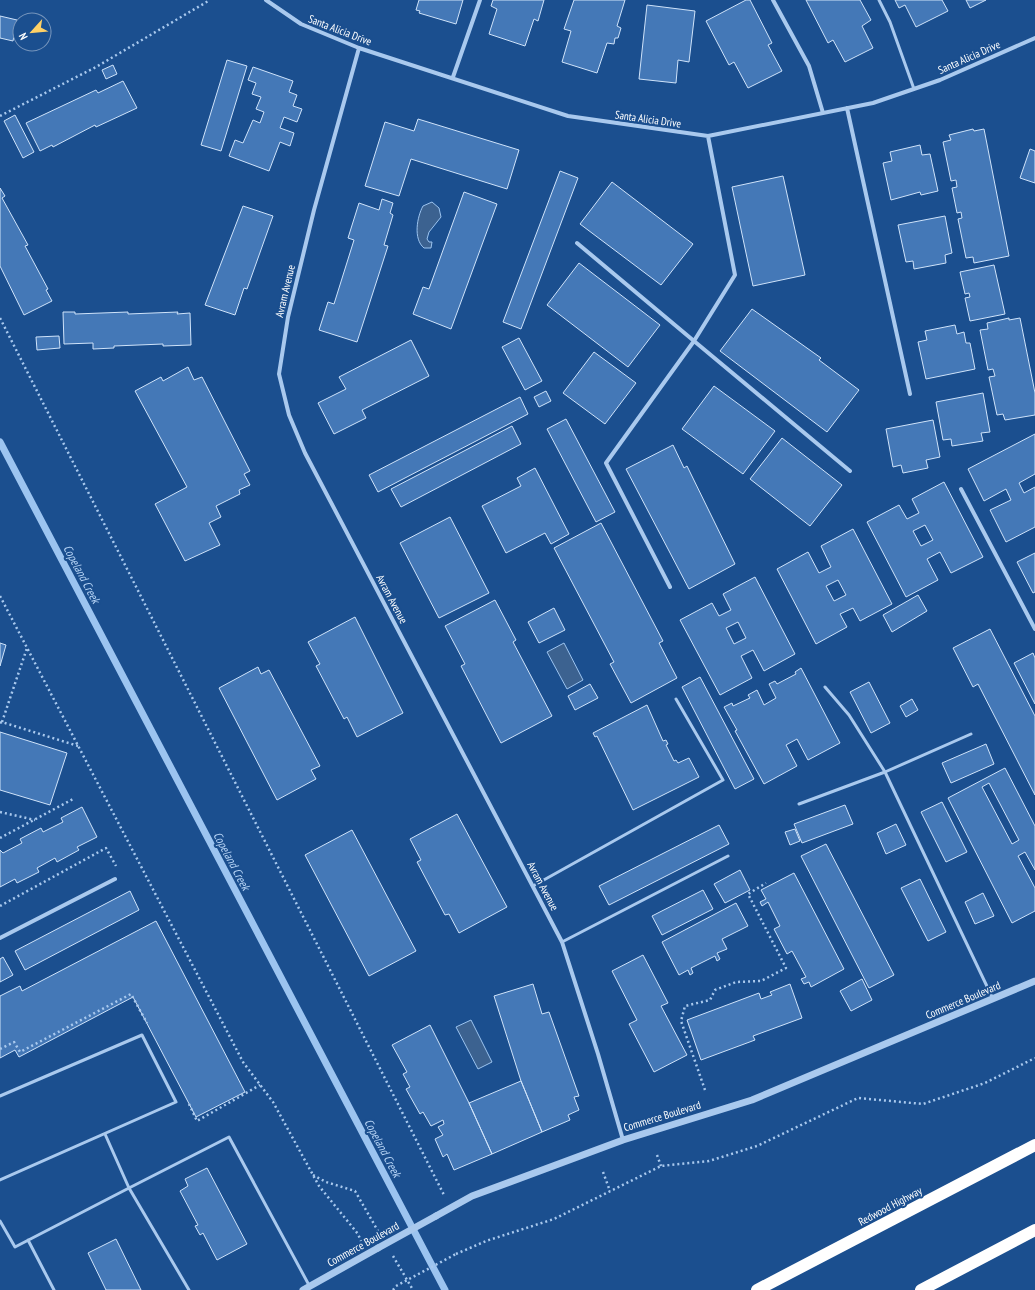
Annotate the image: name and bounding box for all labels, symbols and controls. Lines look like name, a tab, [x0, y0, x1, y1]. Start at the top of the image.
north arrow	[12, 12, 52, 52]
street label: Santa Alicia Drive	[306, 12, 374, 49]
text: N	[15, 31, 31, 42]
street label: Santa Alicia Drive	[936, 37, 1003, 77]
street label: Santa Alicia Drive	[614, 107, 682, 131]
street label: Avram Avenue	[272, 263, 298, 319]
water label: Copeland Creek	[60, 542, 104, 607]
street label: Avram Avenue	[373, 572, 411, 626]
water label: Copeland Creek	[210, 829, 254, 894]
street label: Avram Avenue	[524, 859, 562, 913]
street label: Commerce Boulevard	[923, 978, 1003, 1022]
street label: Commerce Boulevard	[622, 1098, 703, 1134]
water label: Copeland Creek	[361, 1116, 405, 1181]
street label: Redwood Highway	[856, 1183, 925, 1229]
street label: Commerce Boulevard	[325, 1218, 402, 1270]

